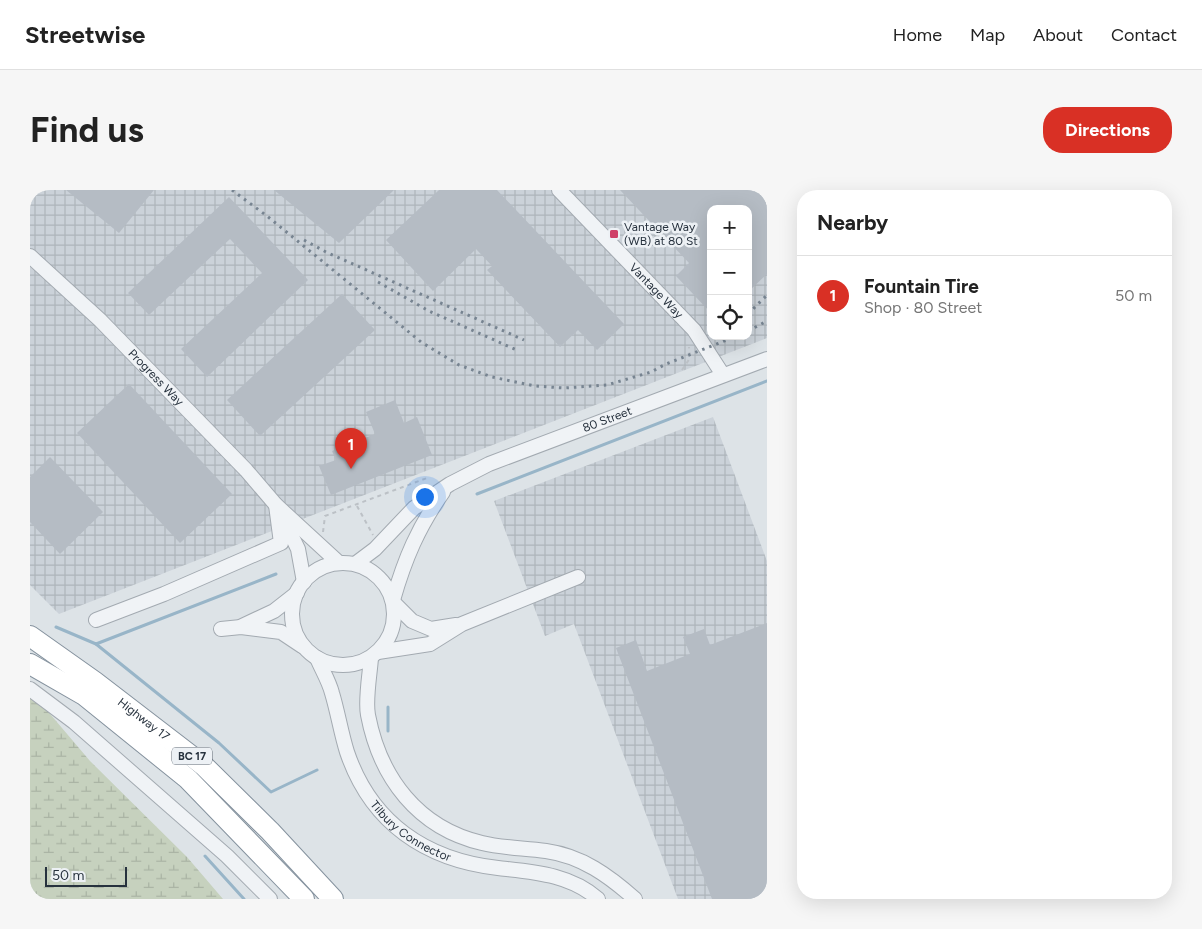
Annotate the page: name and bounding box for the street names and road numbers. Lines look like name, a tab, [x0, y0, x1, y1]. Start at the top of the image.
street label: Vantage Way	[626, 260, 686, 322]
street label: Progress Way	[125, 346, 187, 409]
street label: 80 Street	[581, 404, 634, 435]
street label: Highway 17	[115, 695, 173, 744]
road number: BC 17	[172, 748, 212, 764]
street label: Tilbury Connector	[367, 798, 453, 864]

